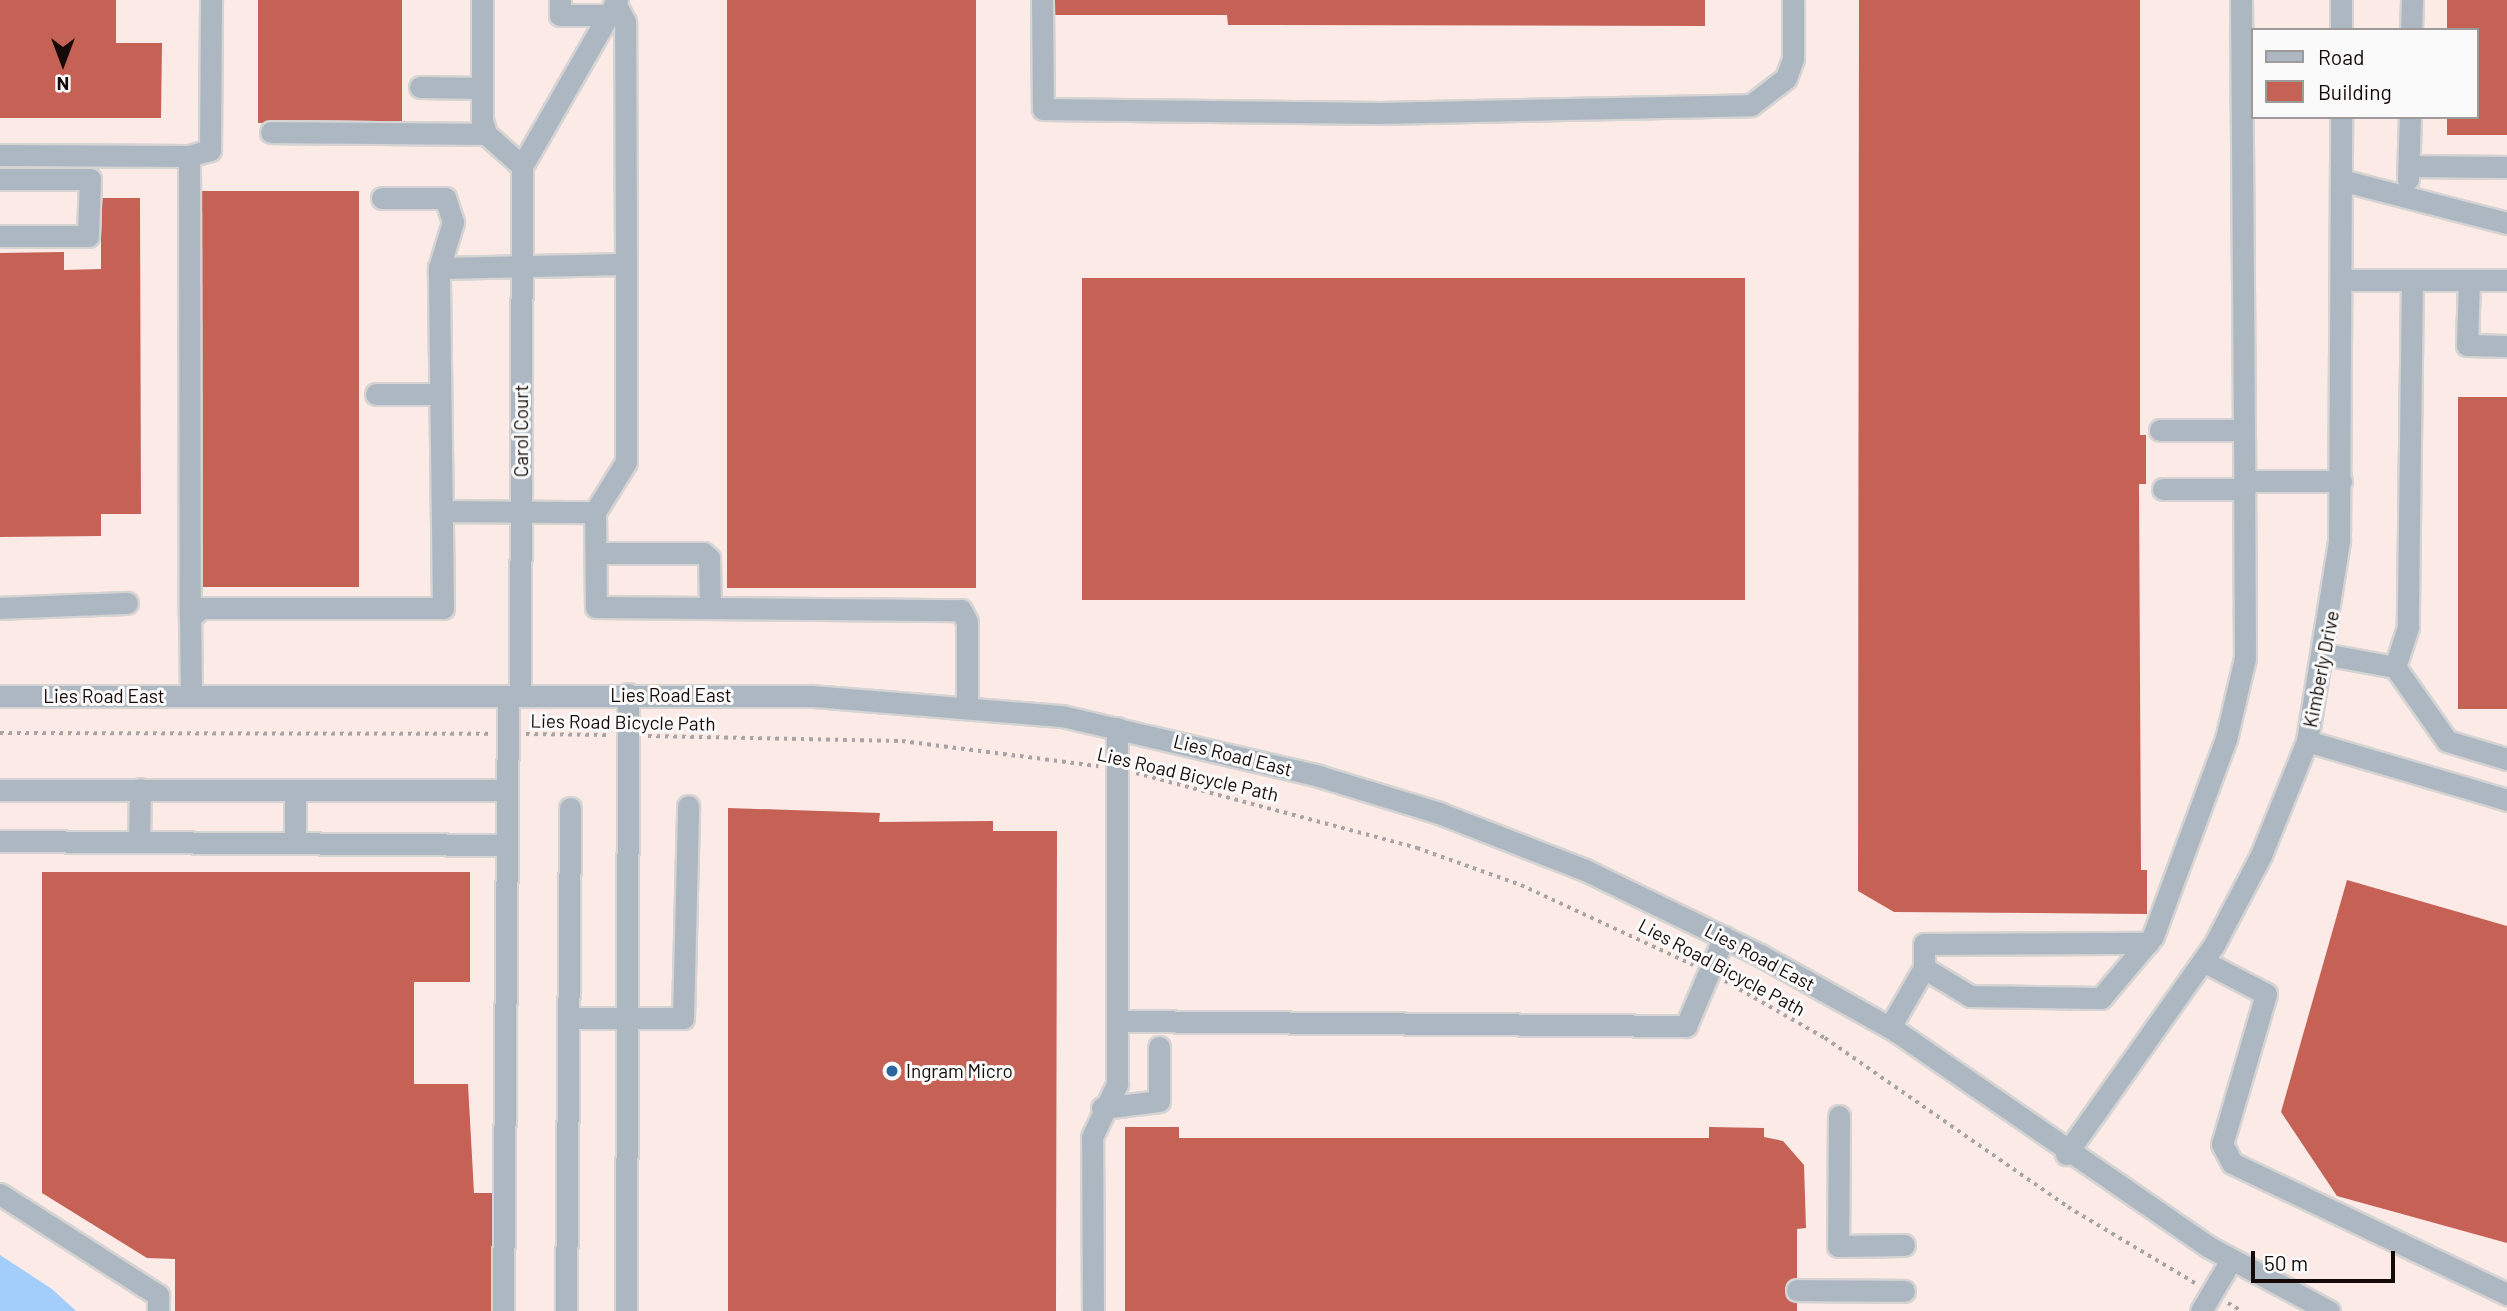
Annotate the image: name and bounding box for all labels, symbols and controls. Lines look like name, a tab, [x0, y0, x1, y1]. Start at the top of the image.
north arrow	[28, 28, 98, 98]
legend	[2252, 28, 2479, 119]
text: Road	[2318, 44, 2364, 69]
text: N	[57, 73, 69, 96]
text: Building	[2318, 79, 2392, 104]
street label: Carol Court	[510, 385, 532, 477]
street label: Kimberly Drive	[2298, 609, 2344, 729]
street label: Lies Road East	[610, 684, 732, 706]
street label: Lies Road East	[43, 685, 165, 707]
street label: Lies Road Bicycle Path	[530, 709, 716, 735]
street label: Lies Road East	[1171, 729, 1295, 781]
street label: Lies Road Bicycle Path	[1095, 742, 1281, 806]
street label: Lies Road Bicycle Path	[1635, 913, 1809, 1021]
street label: Lies Road East	[1701, 918, 1819, 996]
place label: Ingram Micro	[906, 1060, 1013, 1082]
marker: Ingram Micro	[884, 1063, 900, 1079]
scale bar	[2255, 1238, 2398, 1282]
text: 50 m	[2264, 1250, 2308, 1275]

